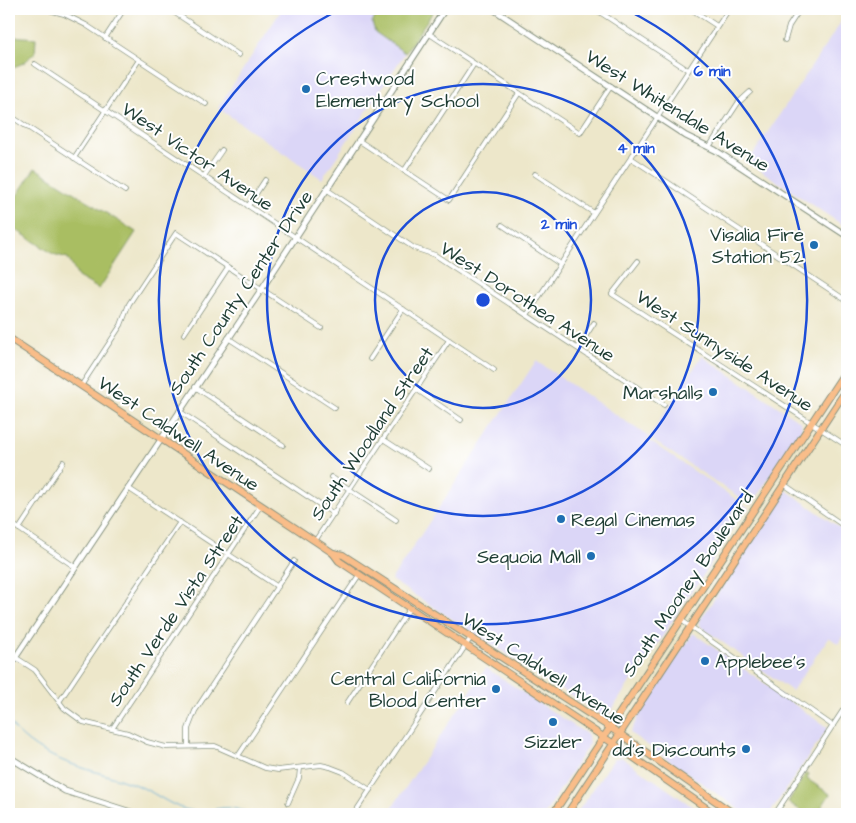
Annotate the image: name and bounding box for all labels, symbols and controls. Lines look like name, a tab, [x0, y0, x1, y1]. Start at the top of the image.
street label: West Whitendale Avenue	[580, 43, 775, 179]
text: 6 min	[694, 61, 731, 82]
place label: Crestwood Elementary School	[316, 66, 479, 116]
marker: Crestwood Elementary School	[300, 83, 312, 95]
street label: West Victor Avenue	[116, 96, 278, 218]
text: 4 min	[617, 138, 655, 159]
street label: South County Center Drive	[163, 185, 321, 401]
text: 2 min	[540, 214, 578, 235]
place label: Visalia Fire Station 52	[710, 222, 804, 271]
street label: West Dorothea Avenue	[434, 236, 620, 369]
marker: Visalia Fire Station 52	[808, 239, 820, 251]
street label: West Sunnyside Avenue	[630, 284, 818, 420]
centre of rings	[474, 291, 492, 309]
street label: South Woodland Street	[304, 341, 441, 526]
street label: West Caldwell Avenue	[92, 370, 264, 498]
place label: Marshalls	[623, 380, 703, 407]
marker: Marshalls	[707, 386, 719, 398]
street label: South Mooney Boulevard	[616, 485, 762, 683]
place label: Regal Cinemas	[571, 507, 695, 535]
street label: South Verde Vista Street	[102, 510, 251, 712]
marker: Regal Cinemas	[555, 513, 567, 525]
place label: Sequoia Mall	[477, 544, 581, 571]
marker: Sequoia Mall	[585, 550, 597, 562]
street label: West Caldwell Avenue	[456, 606, 630, 732]
place label: Applebee's	[715, 649, 805, 676]
marker: Applebee's	[699, 655, 711, 667]
place label: Central California Blood Center	[331, 666, 487, 715]
marker: Central California Blood Center	[490, 683, 502, 695]
marker: Sizzler	[547, 716, 559, 728]
place label: Sizzler	[524, 729, 582, 756]
place label: dd's Discounts	[612, 737, 736, 764]
marker: dd's Discounts	[740, 743, 752, 755]

